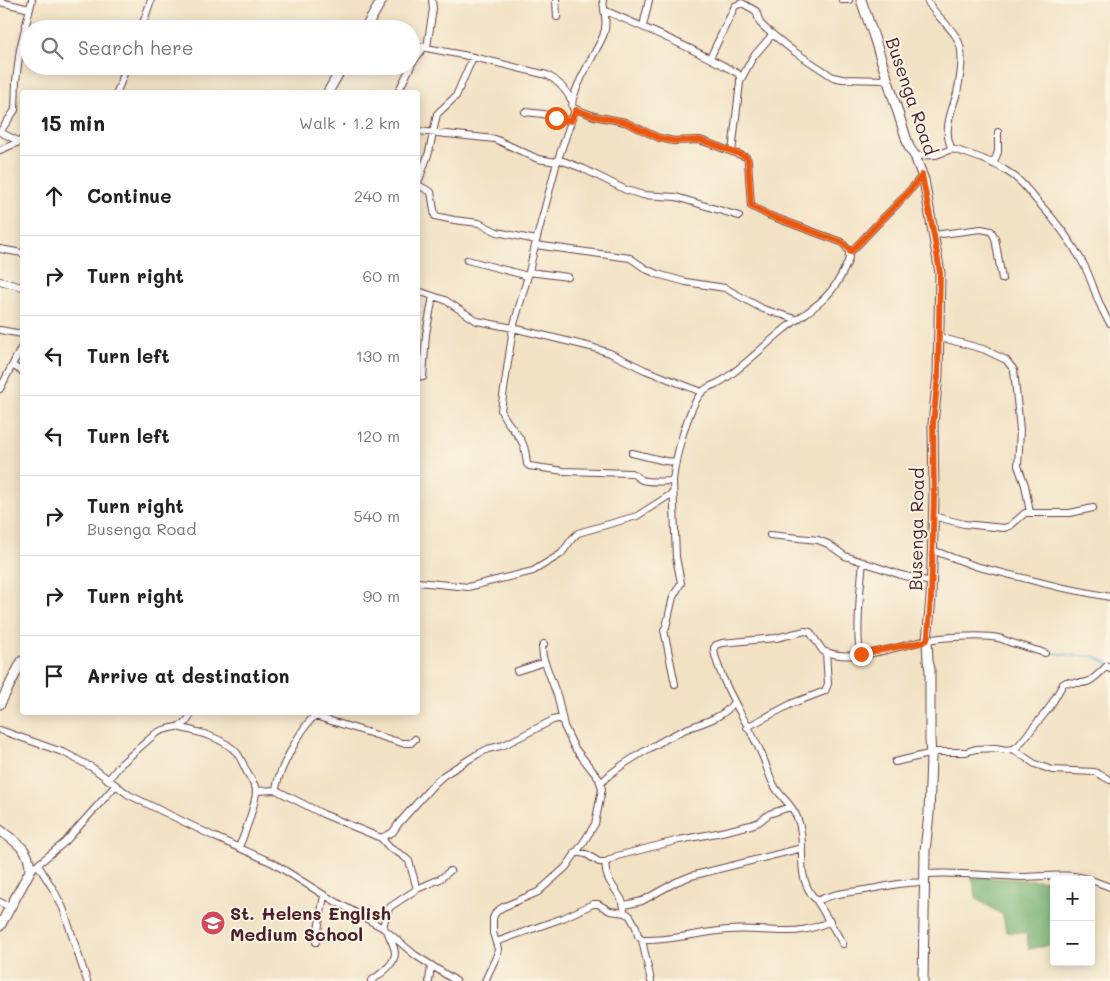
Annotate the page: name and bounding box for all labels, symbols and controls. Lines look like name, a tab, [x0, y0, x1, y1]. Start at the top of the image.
search box	[20, 20, 420, 75]
icon: search	[38, 34, 66, 62]
street label: Busenga Road	[881, 34, 943, 158]
text: Search here	[78, 35, 194, 60]
route start	[545, 107, 568, 130]
text: 15 min	[40, 109, 105, 136]
text: Walk · 1.2 km	[299, 112, 400, 133]
icon: ahead	[40, 182, 68, 210]
text: Continue	[87, 183, 172, 208]
text: 240 m	[354, 185, 400, 206]
icon: right	[40, 262, 68, 290]
text: Turn right	[87, 263, 184, 288]
text: 60 m	[363, 265, 400, 286]
icon: left	[40, 342, 68, 370]
text: Turn left	[87, 343, 170, 368]
text: 130 m	[356, 345, 400, 366]
icon: left	[40, 422, 68, 450]
text: Turn left	[87, 423, 170, 448]
text: 120 m	[356, 425, 400, 446]
street label: Busenga Road	[903, 467, 929, 591]
text: Turn right	[87, 493, 184, 518]
icon: right	[40, 502, 68, 530]
text: 540 m	[354, 505, 400, 526]
text: Busenga Road	[87, 518, 196, 539]
icon: right	[40, 582, 68, 610]
text: Turn right	[87, 583, 184, 608]
text: 90 m	[363, 585, 400, 606]
route end	[850, 643, 873, 666]
icon: arrive	[40, 662, 68, 690]
text: Arrive at destination	[87, 663, 290, 688]
map controls	[1050, 876, 1095, 966]
button: +	[1050, 876, 1095, 921]
place label: St. Helens English Medium School	[230, 901, 391, 946]
school or university icon: St. Helens English Medium School	[200, 910, 226, 936]
button: −	[1050, 921, 1095, 966]

